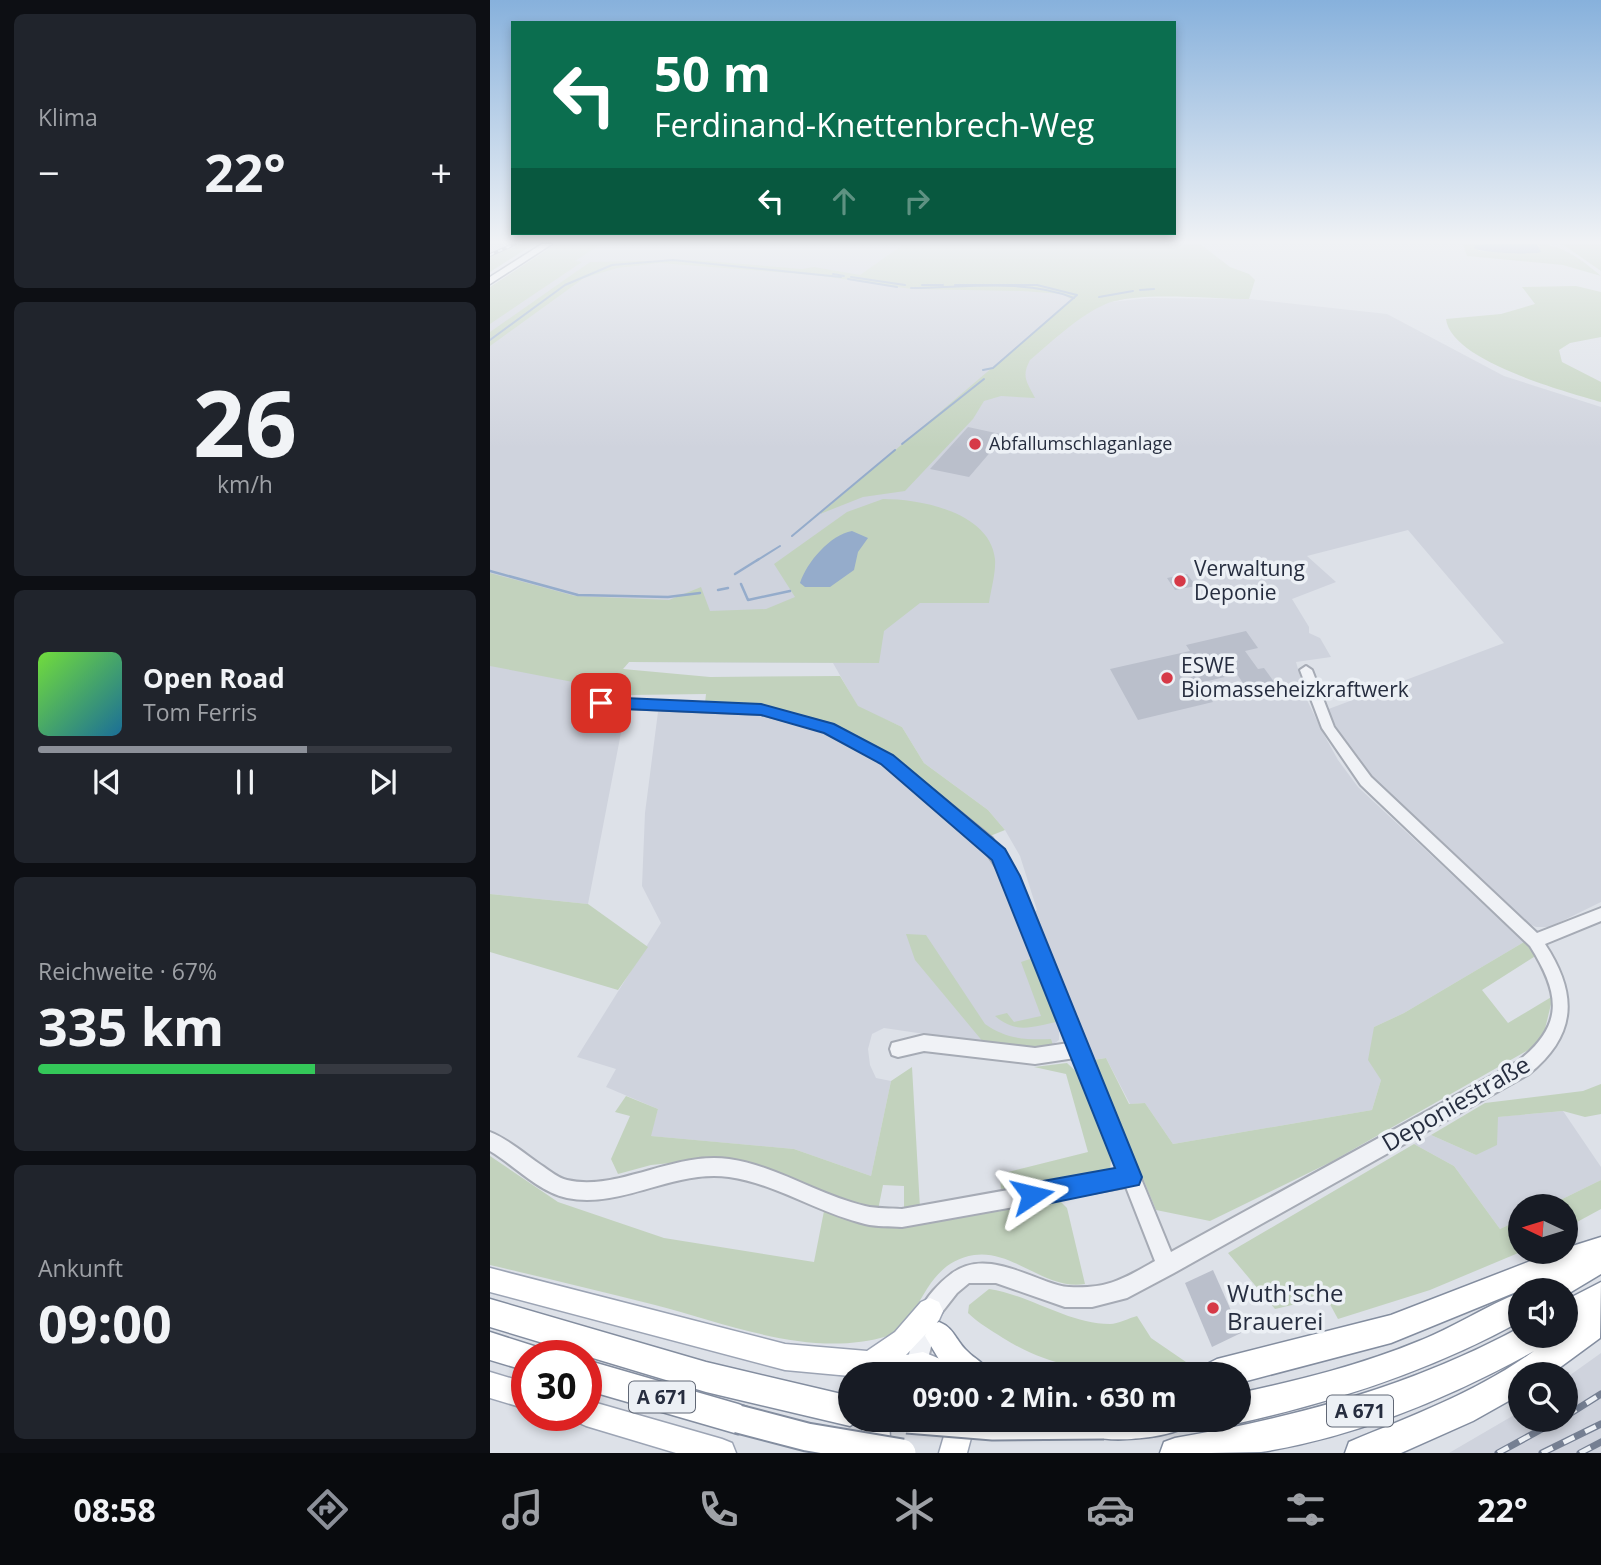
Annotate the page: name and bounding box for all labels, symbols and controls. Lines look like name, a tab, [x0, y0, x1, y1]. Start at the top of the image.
text: 50 m	[654, 40, 771, 106]
icon: left	[539, 49, 630, 140]
text: Klima	[38, 101, 98, 133]
text: Ferdinand-Knettenbrech-Weg	[654, 103, 1094, 146]
text: 22°	[204, 136, 286, 207]
text: −	[38, 146, 60, 198]
text: +	[430, 146, 452, 198]
icon: left	[752, 182, 790, 220]
icon: ahead	[825, 182, 863, 220]
icon: right	[898, 182, 936, 220]
text: 26	[193, 360, 297, 484]
place label: Abfallumschlaganlage	[989, 431, 1172, 455]
marker: Abfallumschlaganlage	[967, 436, 983, 452]
text: km/h	[217, 468, 273, 500]
place label: Verwaltung Deponie	[1194, 554, 1305, 606]
marker: Verwaltung Deponie	[1172, 573, 1188, 589]
place label: ESWE Biomasseheizkraftwerk	[1181, 651, 1409, 703]
text: Open Road	[143, 660, 285, 696]
marker: ESWE Biomasseheizkraftwerk	[1159, 670, 1175, 686]
pin	[571, 673, 631, 733]
icon: arrive	[582, 684, 620, 722]
text: Tom Ferris	[143, 696, 257, 728]
icon: previous	[88, 763, 126, 801]
icon: pause	[226, 763, 264, 801]
icon: next	[364, 763, 402, 801]
text: Reichweite · 67%	[38, 955, 217, 987]
text: 335 km	[38, 990, 224, 1061]
street label: Deponiestraße	[1375, 1047, 1535, 1158]
position arrow	[995, 1158, 1069, 1232]
north arrow	[1508, 1194, 1578, 1264]
map controls	[1508, 1194, 1578, 1432]
text: Ankunft	[38, 1252, 123, 1284]
place label: Wuth'sche Brauerei	[1227, 1276, 1344, 1337]
button: sound	[1508, 1278, 1578, 1348]
text: 09:00	[38, 1287, 172, 1358]
marker: Wuth'sche Brauerei	[1205, 1300, 1221, 1316]
speed limit sign: 30	[511, 1340, 602, 1431]
button: search	[1508, 1362, 1578, 1432]
text: 09:00 · 2 Min. · 630 m	[912, 1379, 1177, 1415]
road number: A 671	[629, 1382, 695, 1413]
road number: A 671	[1327, 1396, 1393, 1427]
icon: directions	[303, 1485, 352, 1534]
icon: music	[498, 1485, 547, 1534]
icon: phone	[694, 1485, 743, 1534]
icon: climate	[890, 1485, 939, 1534]
icon: car	[1086, 1485, 1135, 1534]
icon: filters	[1281, 1485, 1330, 1534]
text: 08:58	[73, 1488, 156, 1531]
text: 22°	[1477, 1488, 1528, 1531]

